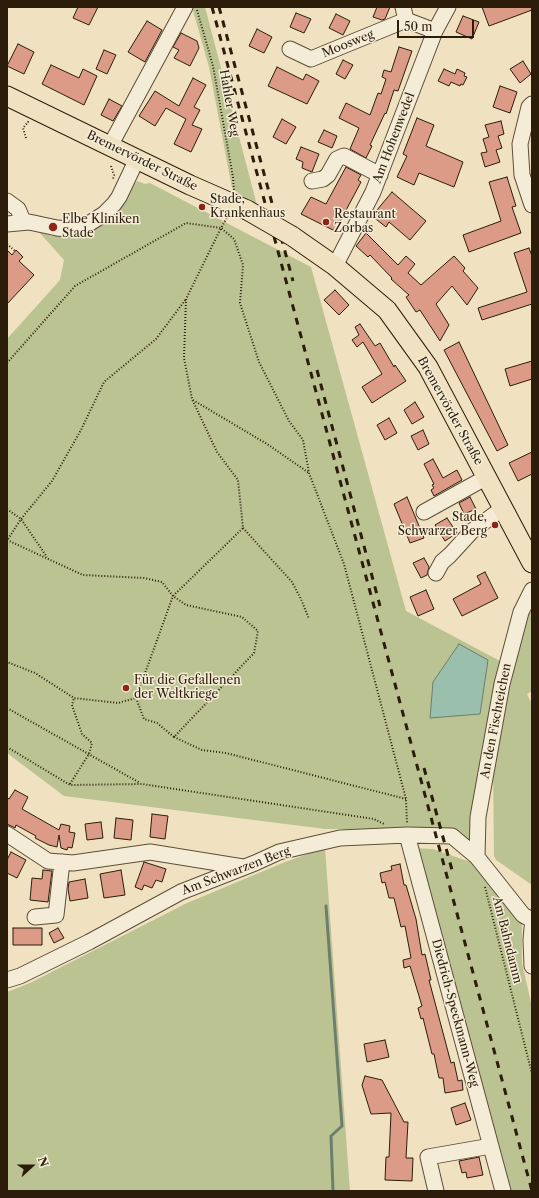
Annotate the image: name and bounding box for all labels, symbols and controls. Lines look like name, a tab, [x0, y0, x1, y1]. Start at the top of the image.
scale bar	[399, 12, 476, 38]
text: 50 m	[404, 19, 433, 34]
street label: Moosweg	[320, 27, 376, 61]
street label: Hahler Weg	[216, 68, 242, 138]
street label: Am Hohenwedel	[370, 91, 418, 185]
street label: Bremervörder Straße	[84, 128, 200, 194]
place label: Stade, Krankenhaus	[210, 193, 285, 221]
marker: Stade, Krankenhaus	[197, 202, 207, 212]
place label: Restaurant Zorbas	[334, 208, 396, 236]
place label: Elbe Kliniken Stade	[62, 213, 139, 241]
marker: Restaurant Zorbas	[321, 217, 331, 227]
marker: Elbe Kliniken Stade	[47, 221, 59, 233]
street label: Bremervörder Straße	[414, 354, 486, 468]
place label: Stade, Schwarzer Berg	[398, 511, 487, 539]
marker: Stade, Schwarzer Berg	[490, 520, 500, 530]
street label: An den Fischteichen	[478, 662, 514, 780]
place label: Für die Gefallenen der Weltkriege	[134, 674, 241, 702]
marker: Für die Gefallenen der Weltkriege	[121, 683, 131, 693]
street label: Am Schwarzen Berg	[180, 844, 292, 898]
street label: Am Bahndamm	[489, 895, 525, 985]
street label: Diedrich-Speckmann-Weg	[428, 937, 482, 1089]
north arrow	[12, 1146, 52, 1186]
text: N	[35, 1155, 51, 1169]

